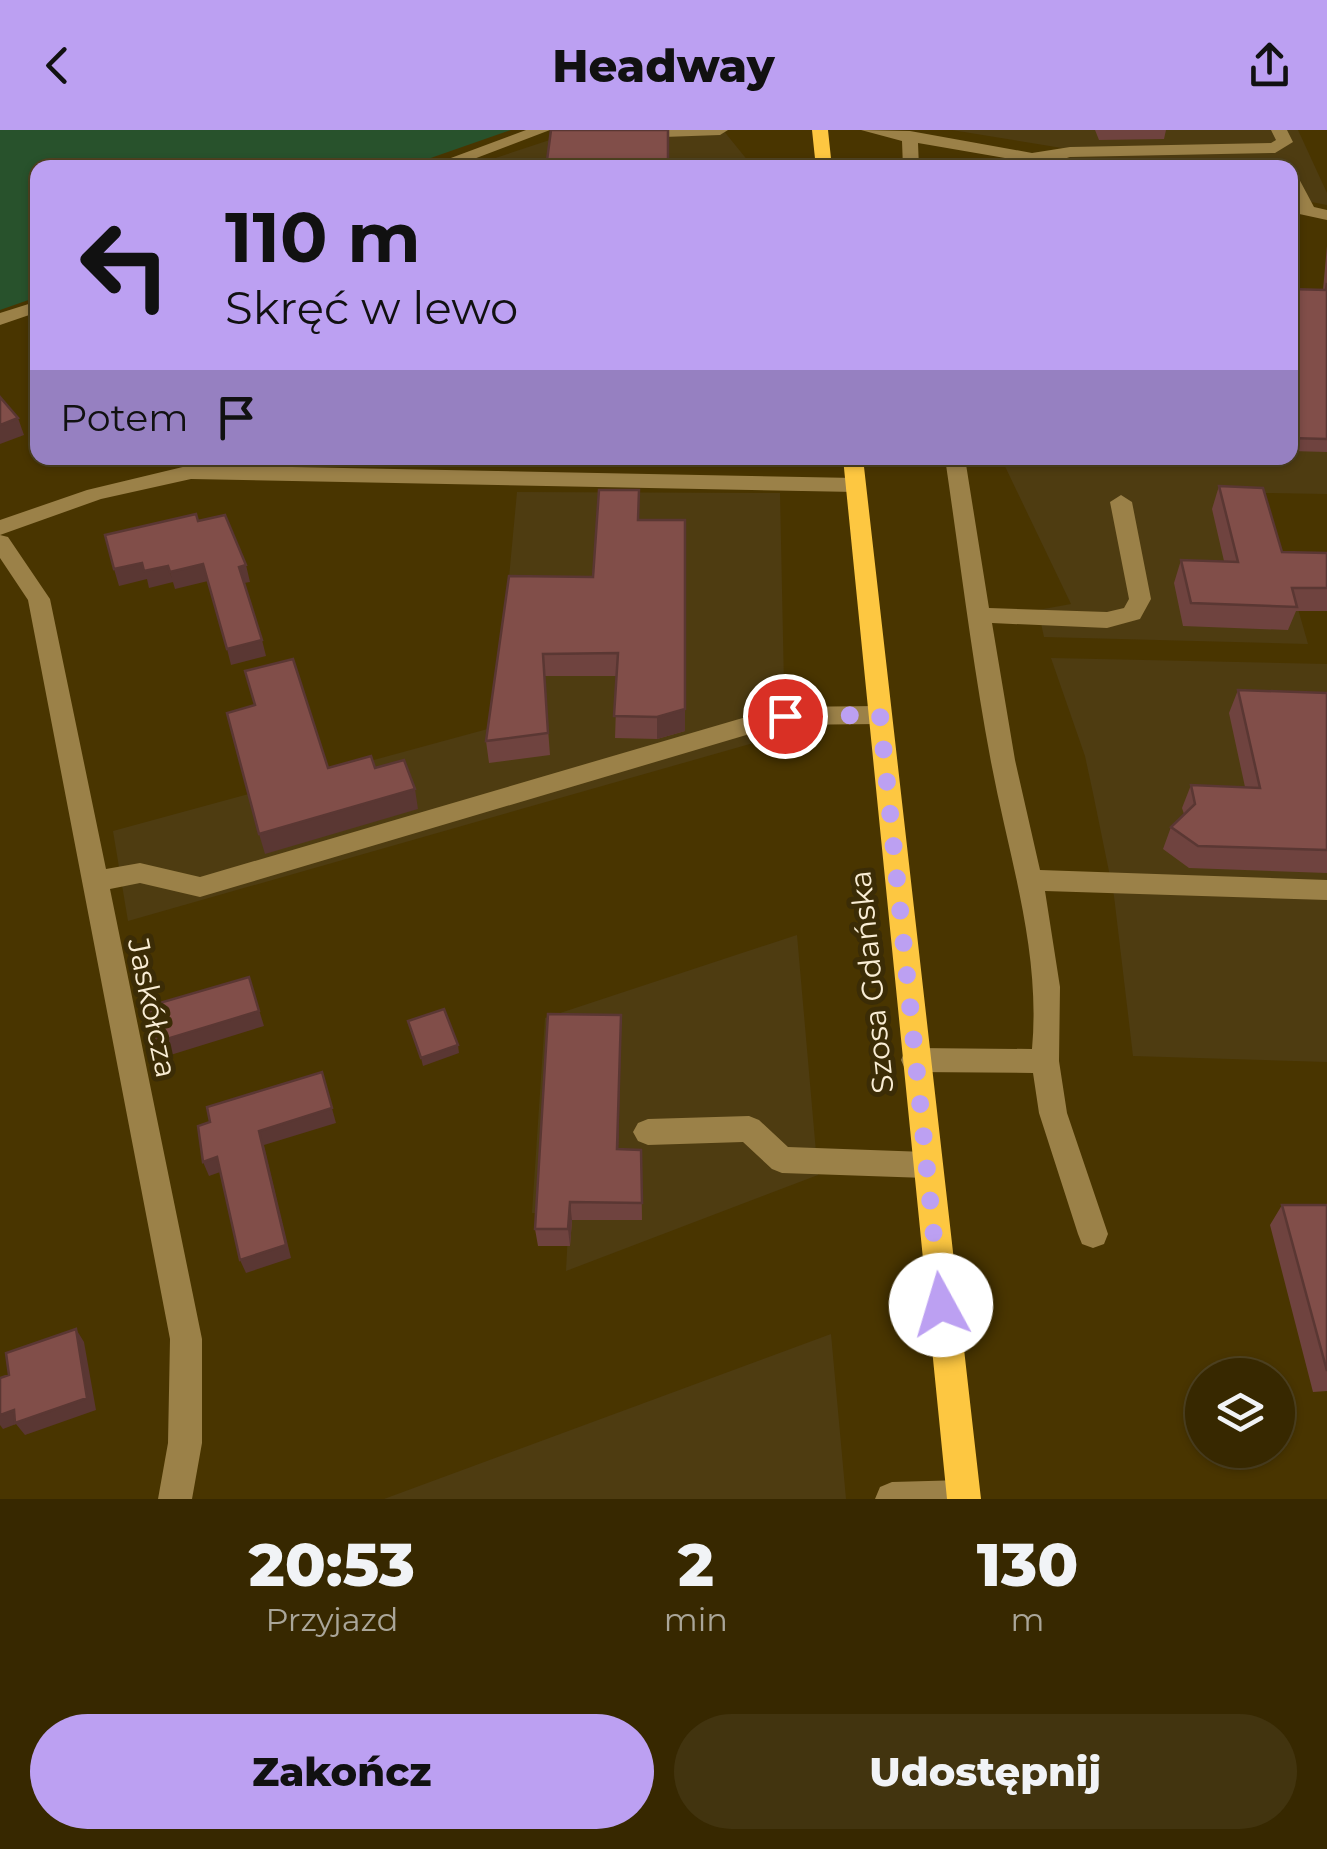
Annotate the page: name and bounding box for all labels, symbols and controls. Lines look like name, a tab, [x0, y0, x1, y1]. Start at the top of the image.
icon: back	[30, 38, 85, 93]
text: Headway	[552, 38, 775, 93]
icon: share	[1242, 38, 1297, 93]
text: 110 m	[225, 194, 421, 280]
icon: left	[60, 200, 190, 330]
text: Skręć w lewo	[225, 280, 518, 335]
icon: arrive	[209, 390, 264, 445]
text: Potem	[60, 394, 189, 441]
pin	[743, 674, 828, 759]
icon: arrive	[758, 689, 813, 744]
street label: Szosa Gdańska	[841, 869, 902, 1095]
street label: Jaskółcza	[119, 934, 185, 1081]
position arrow	[889, 1253, 993, 1357]
map controls	[1185, 1358, 1295, 1468]
button: layers	[1185, 1358, 1295, 1468]
text: 20:53	[249, 1528, 415, 1601]
text: 2	[678, 1528, 714, 1601]
text: 130	[977, 1528, 1078, 1601]
text: Przyjazd	[265, 1600, 398, 1639]
text: min	[664, 1600, 728, 1639]
text: m	[1011, 1600, 1044, 1639]
button: Zakończ	[30, 1714, 654, 1829]
button: Udostępnij	[674, 1714, 1297, 1829]

